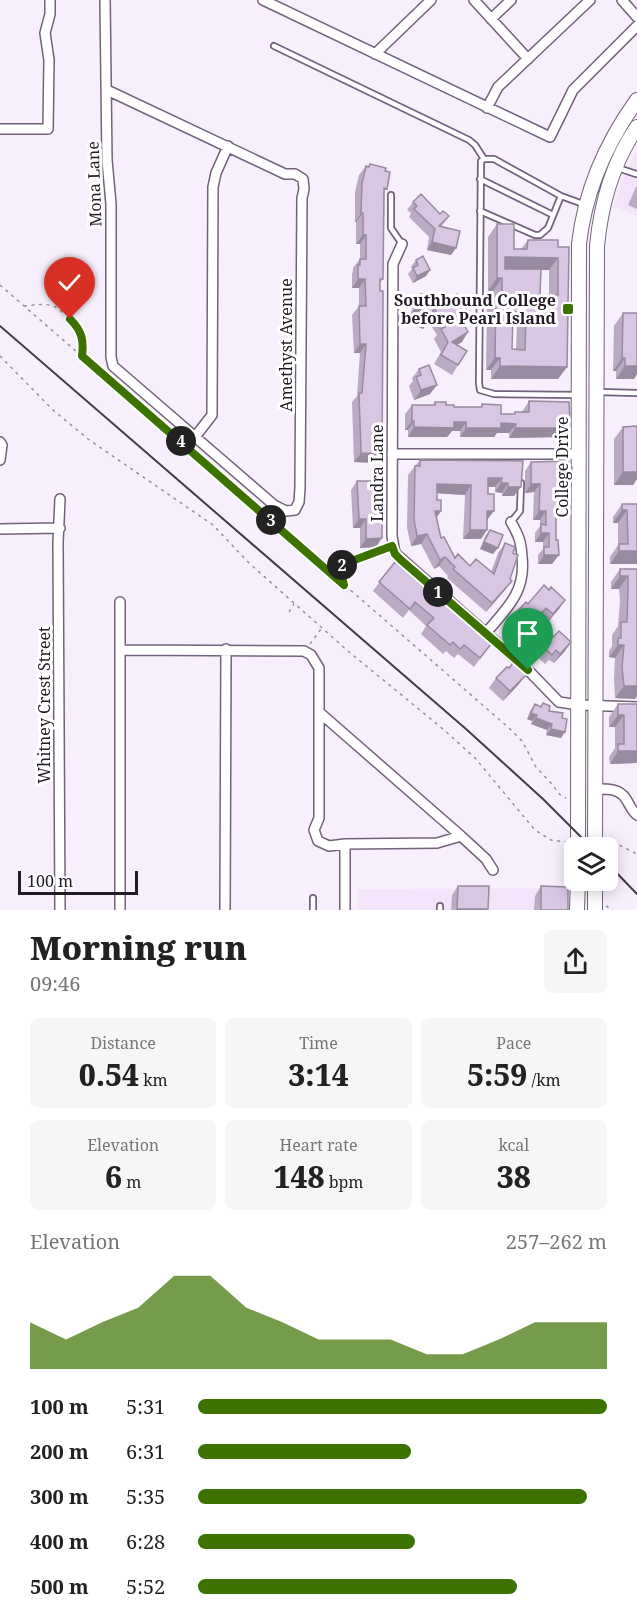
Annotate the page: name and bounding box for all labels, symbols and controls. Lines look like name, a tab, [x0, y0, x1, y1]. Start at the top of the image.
street label: Mona Lane	[82, 141, 106, 227]
pin	[44, 257, 95, 319]
icon: check	[53, 266, 86, 299]
street label: Amethyst Avenue	[275, 278, 297, 412]
place label: Southbound College before Pearl Island	[394, 289, 557, 329]
marker: Southbound College before Pearl Island	[561, 302, 575, 316]
street label: College Drive	[551, 417, 573, 517]
street label: Landra Lane	[366, 424, 388, 522]
pin: 4	[166, 426, 196, 456]
text: 4	[176, 430, 186, 452]
pin: 3	[256, 505, 286, 535]
text: 3	[266, 509, 276, 531]
pin: 2	[327, 550, 357, 580]
text: 2	[337, 554, 347, 576]
pin: 1	[423, 577, 453, 607]
text: 1	[433, 581, 443, 603]
pin	[502, 608, 553, 670]
icon: arrive	[511, 617, 544, 650]
street label: Whitney Crest Street	[33, 626, 55, 784]
map controls	[564, 837, 618, 891]
button: layers	[564, 837, 618, 891]
scale bar	[18, 868, 138, 896]
text: 100 m	[27, 870, 73, 892]
text: Morning run	[30, 925, 247, 970]
button: share	[544, 930, 607, 993]
text: 09:46	[30, 970, 80, 997]
text: Distance	[90, 1032, 156, 1054]
text: Time	[299, 1032, 338, 1054]
text: Pace	[496, 1032, 531, 1054]
text: 0.54	[79, 1054, 139, 1095]
text: 3:14	[288, 1054, 349, 1095]
text: 5:59	[467, 1054, 527, 1095]
text: km	[139, 1069, 168, 1091]
text: /km	[527, 1069, 561, 1091]
text: Elevation	[87, 1134, 159, 1156]
text: Heart rate	[279, 1134, 358, 1156]
text: kcal	[498, 1134, 529, 1156]
text: 6	[105, 1156, 122, 1197]
text: 148	[274, 1156, 325, 1197]
text: 38	[497, 1156, 531, 1197]
text: m	[122, 1171, 141, 1193]
text: bpm	[325, 1171, 363, 1193]
text: Elevation	[30, 1228, 120, 1255]
text: 257–262 m	[506, 1228, 607, 1255]
text: 100 m	[30, 1393, 89, 1420]
text: 5:31	[126, 1393, 165, 1420]
text: 200 m	[30, 1438, 89, 1465]
text: 6:31	[126, 1438, 165, 1465]
text: 300 m	[30, 1483, 89, 1510]
text: 5:35	[126, 1483, 165, 1510]
text: 400 m	[30, 1528, 89, 1555]
text: 6:28	[126, 1528, 165, 1555]
text: 500 m	[30, 1573, 89, 1600]
text: 5:52	[126, 1573, 165, 1600]

